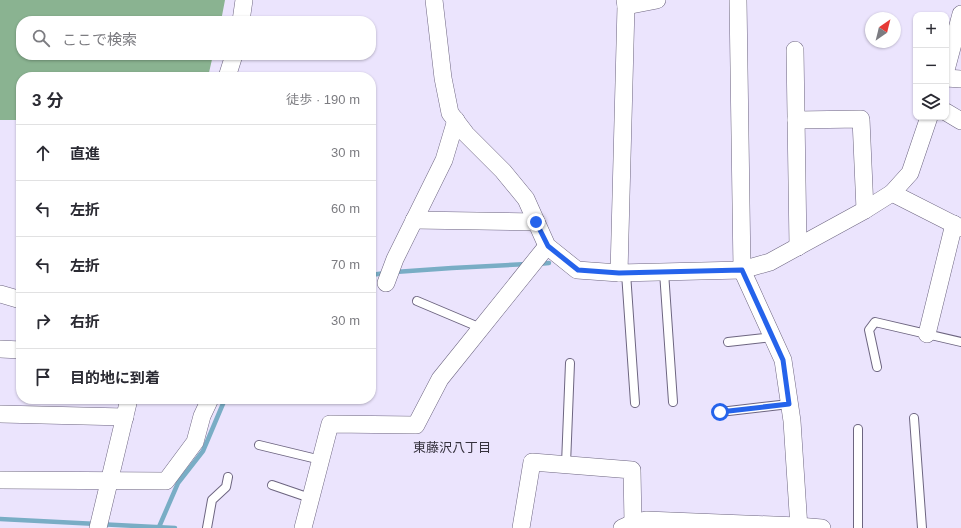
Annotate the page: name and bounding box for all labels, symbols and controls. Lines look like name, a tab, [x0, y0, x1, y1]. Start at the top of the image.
north arrow	[865, 12, 901, 48]
map controls	[913, 12, 949, 120]
button: +	[913, 12, 949, 48]
search box	[16, 16, 376, 60]
icon: search	[30, 27, 52, 49]
text: ここで検索	[62, 31, 137, 48]
button: −	[913, 48, 949, 84]
button: layers	[913, 84, 949, 120]
text: 3 分	[32, 91, 63, 110]
text: 徒歩 · 190 m	[286, 92, 360, 107]
icon: ahead	[32, 142, 54, 164]
text: 直進	[70, 145, 100, 162]
text: 30 m	[331, 145, 360, 160]
icon: left	[32, 198, 54, 220]
text: 左折	[70, 201, 100, 218]
text: 60 m	[331, 201, 360, 216]
route end	[527, 213, 545, 231]
icon: left	[32, 254, 54, 276]
text: 左折	[70, 257, 100, 274]
text: 70 m	[331, 257, 360, 272]
icon: right	[32, 310, 54, 332]
text: 右折	[70, 313, 100, 330]
text: 30 m	[331, 313, 360, 328]
icon: arrive	[32, 366, 54, 388]
text: 目的地に到着	[70, 369, 160, 386]
route start	[711, 403, 729, 421]
district label: 東藤沢八丁目	[413, 440, 491, 455]

